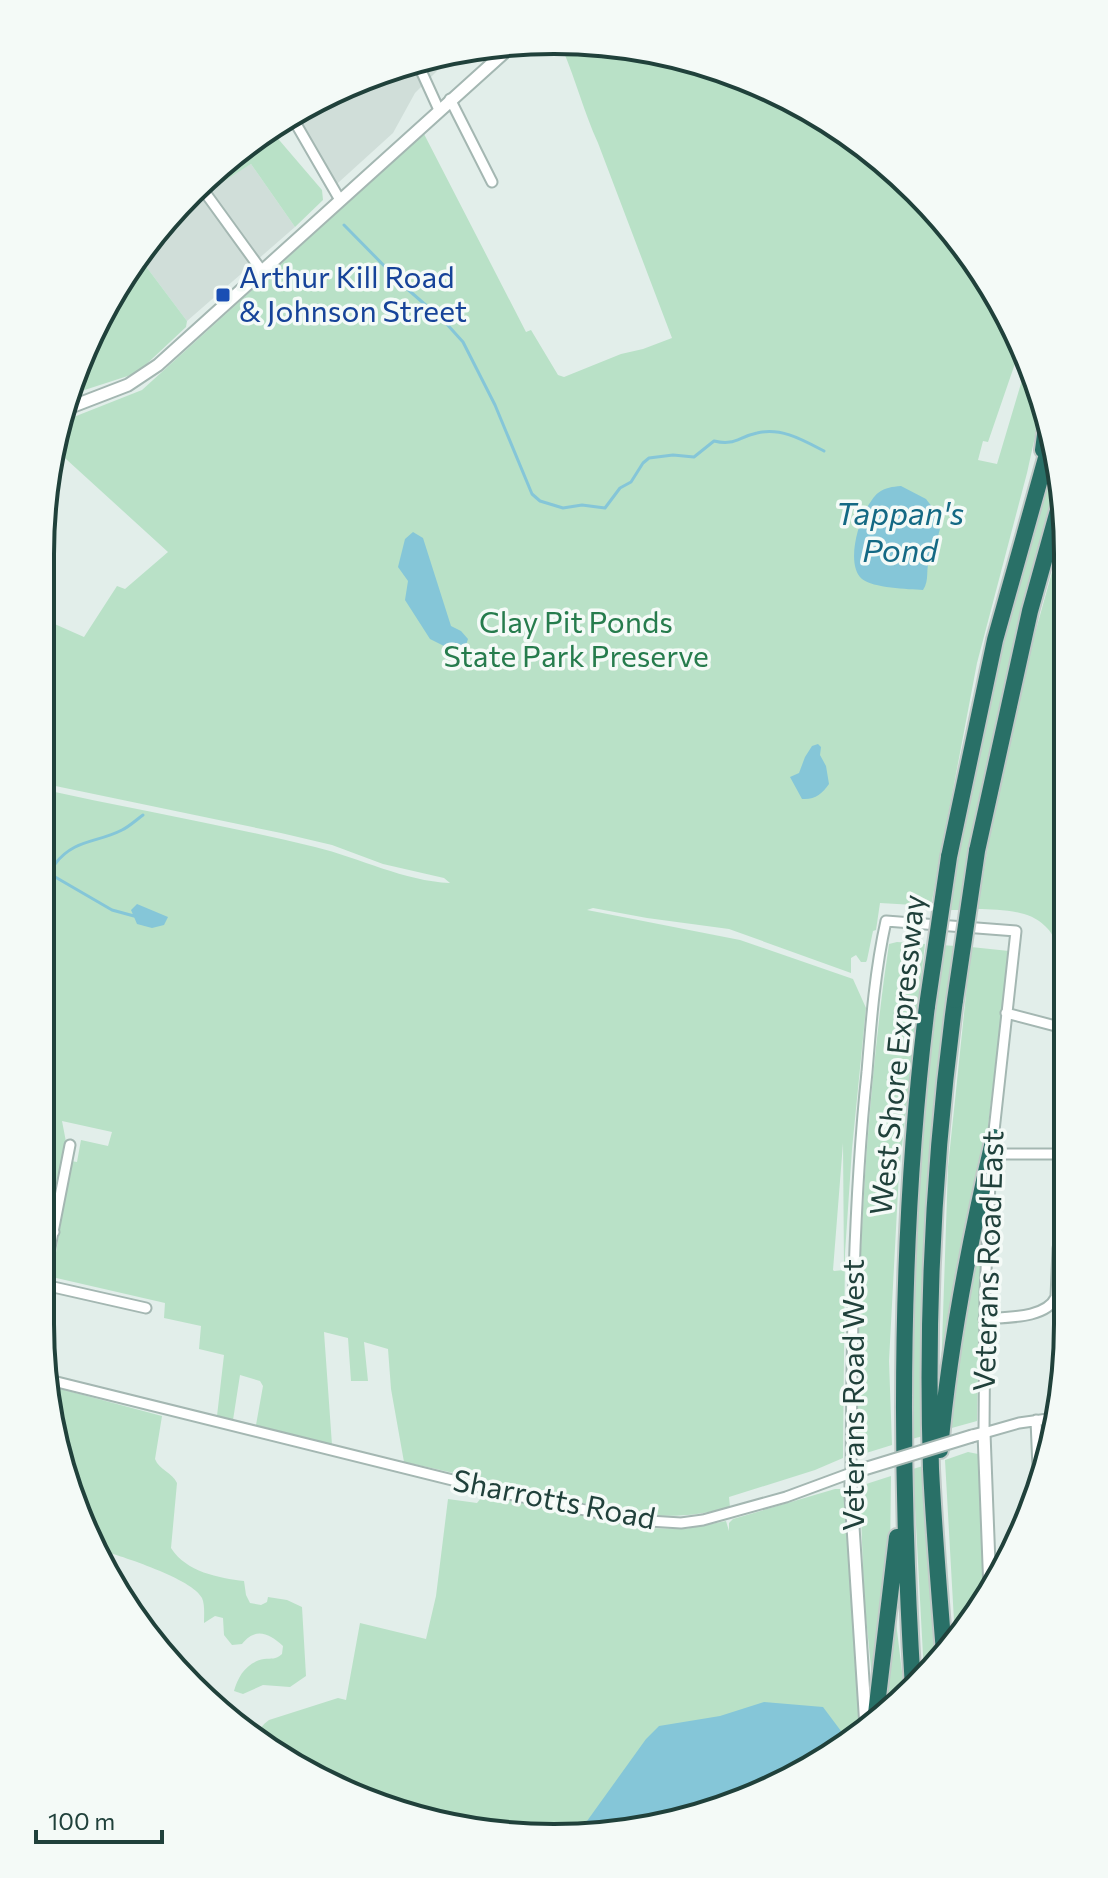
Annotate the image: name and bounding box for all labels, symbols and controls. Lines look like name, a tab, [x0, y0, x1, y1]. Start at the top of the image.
place label: Arthur Kill Road & Johnson Street	[239, 257, 467, 328]
marker: Arthur Kill Road & Johnson Street	[214, 286, 232, 304]
water label: Tappan's Pond	[836, 492, 964, 569]
park label: Clay Pit Ponds State Park Preserve	[443, 602, 709, 673]
street label: West Shore Expressway	[860, 893, 931, 1217]
street label: Veterans Road East	[963, 1130, 1010, 1392]
street label: Veterans Road West	[833, 1259, 870, 1531]
street label: Sharrotts Road	[450, 1460, 659, 1535]
scale bar	[36, 1794, 162, 1844]
text: 100 m	[48, 1806, 115, 1835]

